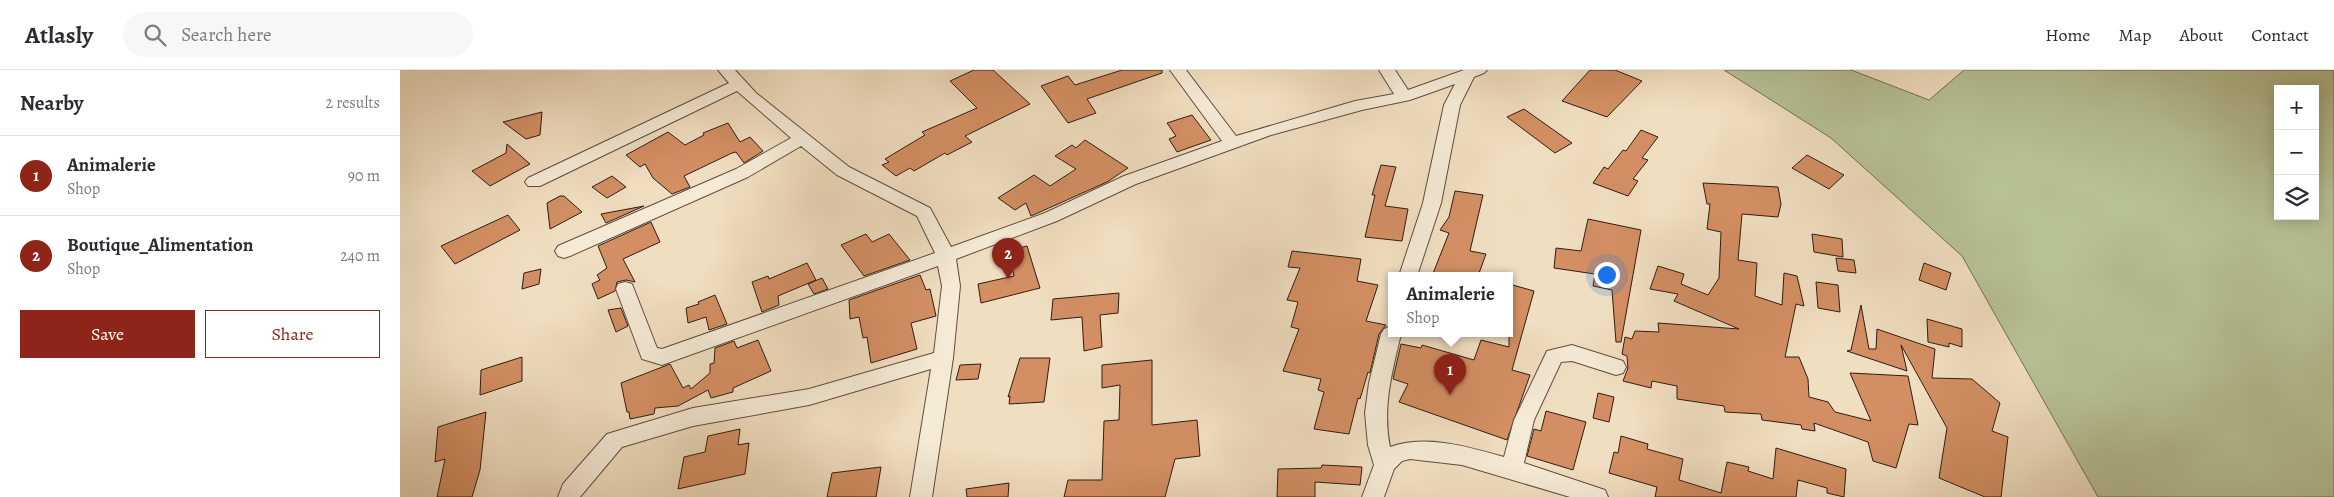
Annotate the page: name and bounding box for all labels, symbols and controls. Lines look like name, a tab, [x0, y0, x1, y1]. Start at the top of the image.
search box	[123, 12, 473, 57]
text: Atlasly	[25, 19, 93, 51]
icon: search	[141, 21, 169, 49]
text: Search here	[181, 22, 272, 48]
text: Home	[2045, 23, 2090, 47]
text: Map	[2118, 23, 2151, 47]
text: About	[2179, 23, 2223, 47]
text: Contact	[2251, 23, 2309, 47]
map controls	[2274, 85, 2319, 220]
button: +	[2274, 85, 2319, 130]
text: Nearby	[20, 89, 83, 117]
text: 2 results	[325, 92, 380, 114]
button: −	[2274, 130, 2319, 175]
text: Animalerie	[67, 152, 156, 178]
text: 1	[33, 165, 39, 187]
text: 90 m	[348, 165, 380, 187]
button: layers	[2274, 175, 2319, 220]
text: Shop	[67, 178, 100, 200]
text: Boutique_Alimentation	[67, 232, 254, 258]
pin: 2	[992, 238, 1024, 279]
text: 2	[32, 245, 40, 267]
text: 240 m	[340, 245, 380, 267]
text: Shop	[67, 258, 100, 280]
your location	[1594, 262, 1620, 288]
popup	[1388, 272, 1513, 337]
text: Animalerie	[1406, 281, 1495, 307]
text: Shop	[1406, 307, 1439, 329]
button: Save	[20, 310, 195, 358]
button: Share	[205, 310, 380, 358]
pin: 1	[1434, 354, 1466, 395]

